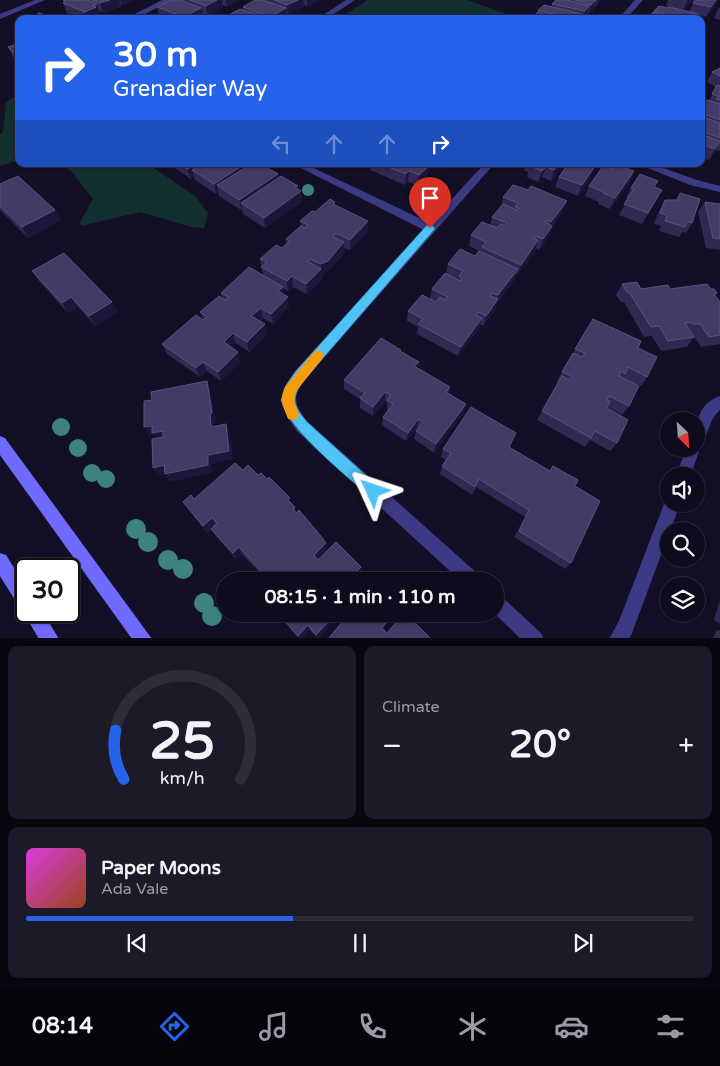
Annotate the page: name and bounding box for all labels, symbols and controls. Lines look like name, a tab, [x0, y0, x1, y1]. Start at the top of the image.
text: 30 m	[113, 34, 198, 76]
icon: right	[30, 35, 95, 100]
text: Grenadier Way	[113, 76, 267, 102]
icon: left	[267, 130, 295, 158]
icon: ahead	[320, 130, 348, 158]
icon: ahead	[373, 130, 401, 158]
icon: right	[426, 130, 454, 158]
pin	[409, 177, 451, 228]
icon: arrive	[416, 184, 444, 212]
north arrow	[660, 412, 705, 458]
map controls	[660, 412, 705, 622]
position arrow	[346, 464, 398, 516]
button: sound	[660, 467, 705, 512]
button: search	[660, 522, 705, 567]
speed limit sign: 30	[15, 558, 80, 623]
button: layers	[660, 577, 705, 622]
text: 08:15 · 1 min · 110 m	[264, 586, 456, 608]
text: Climate	[382, 697, 440, 717]
text: 25	[149, 710, 215, 773]
text: 20°	[509, 722, 571, 768]
text: −	[382, 729, 402, 763]
text: +	[678, 729, 694, 763]
text: km/h	[160, 768, 204, 789]
text: Paper Moons	[101, 857, 221, 879]
text: Ada Vale	[101, 879, 168, 899]
icon: previous	[123, 929, 151, 957]
icon: pause	[346, 929, 374, 957]
icon: next	[569, 929, 597, 957]
icon: directions	[157, 1009, 192, 1044]
icon: music	[256, 1009, 291, 1044]
icon: phone	[355, 1009, 390, 1044]
icon: climate	[455, 1009, 490, 1044]
icon: car	[554, 1009, 589, 1044]
icon: filters	[653, 1009, 688, 1044]
text: 08:14	[32, 1013, 93, 1039]

